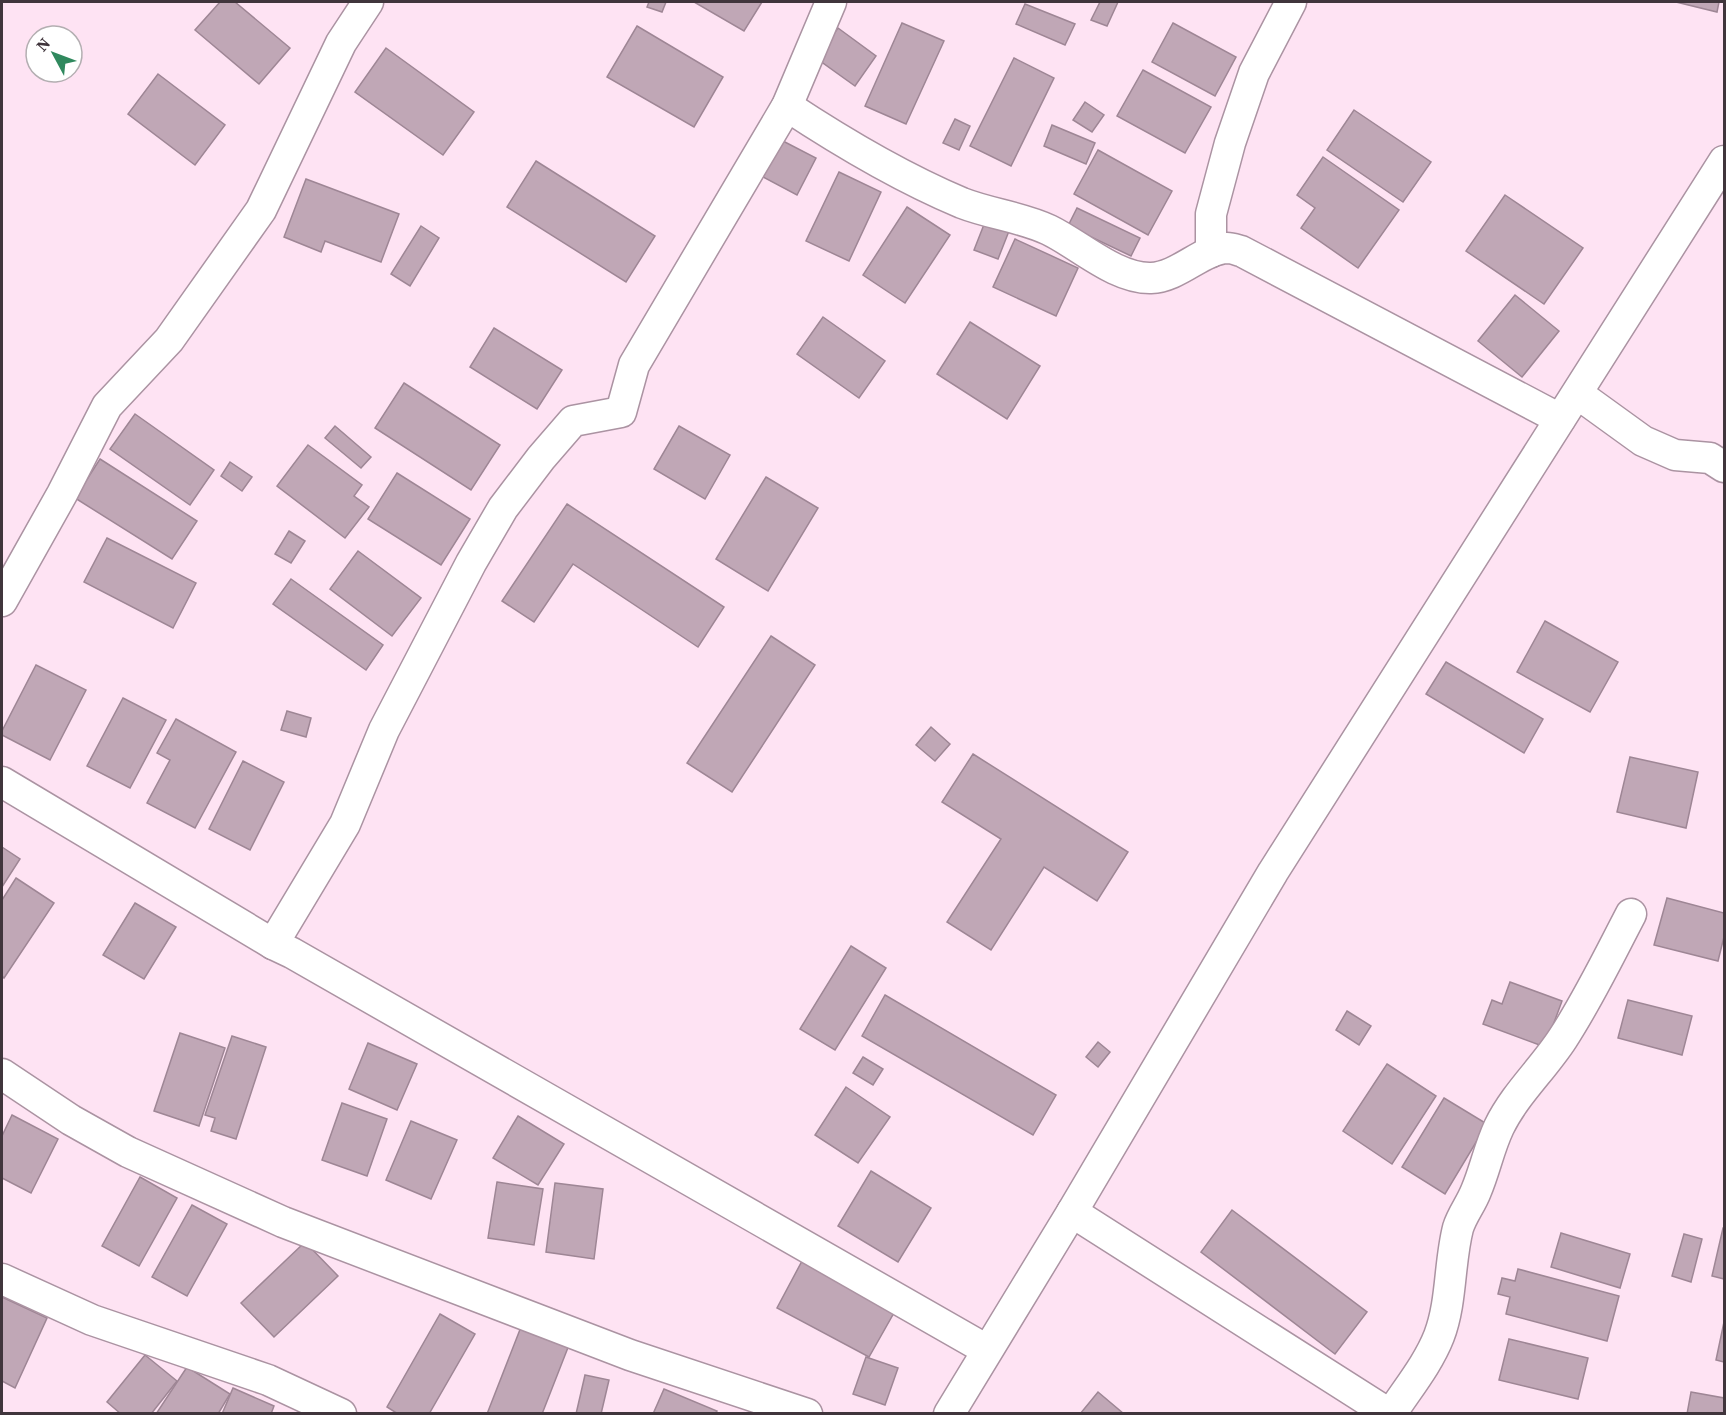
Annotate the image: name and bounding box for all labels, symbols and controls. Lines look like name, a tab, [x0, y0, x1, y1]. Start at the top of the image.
north arrow	[24, 24, 84, 84]
text: N	[31, 32, 55, 56]

